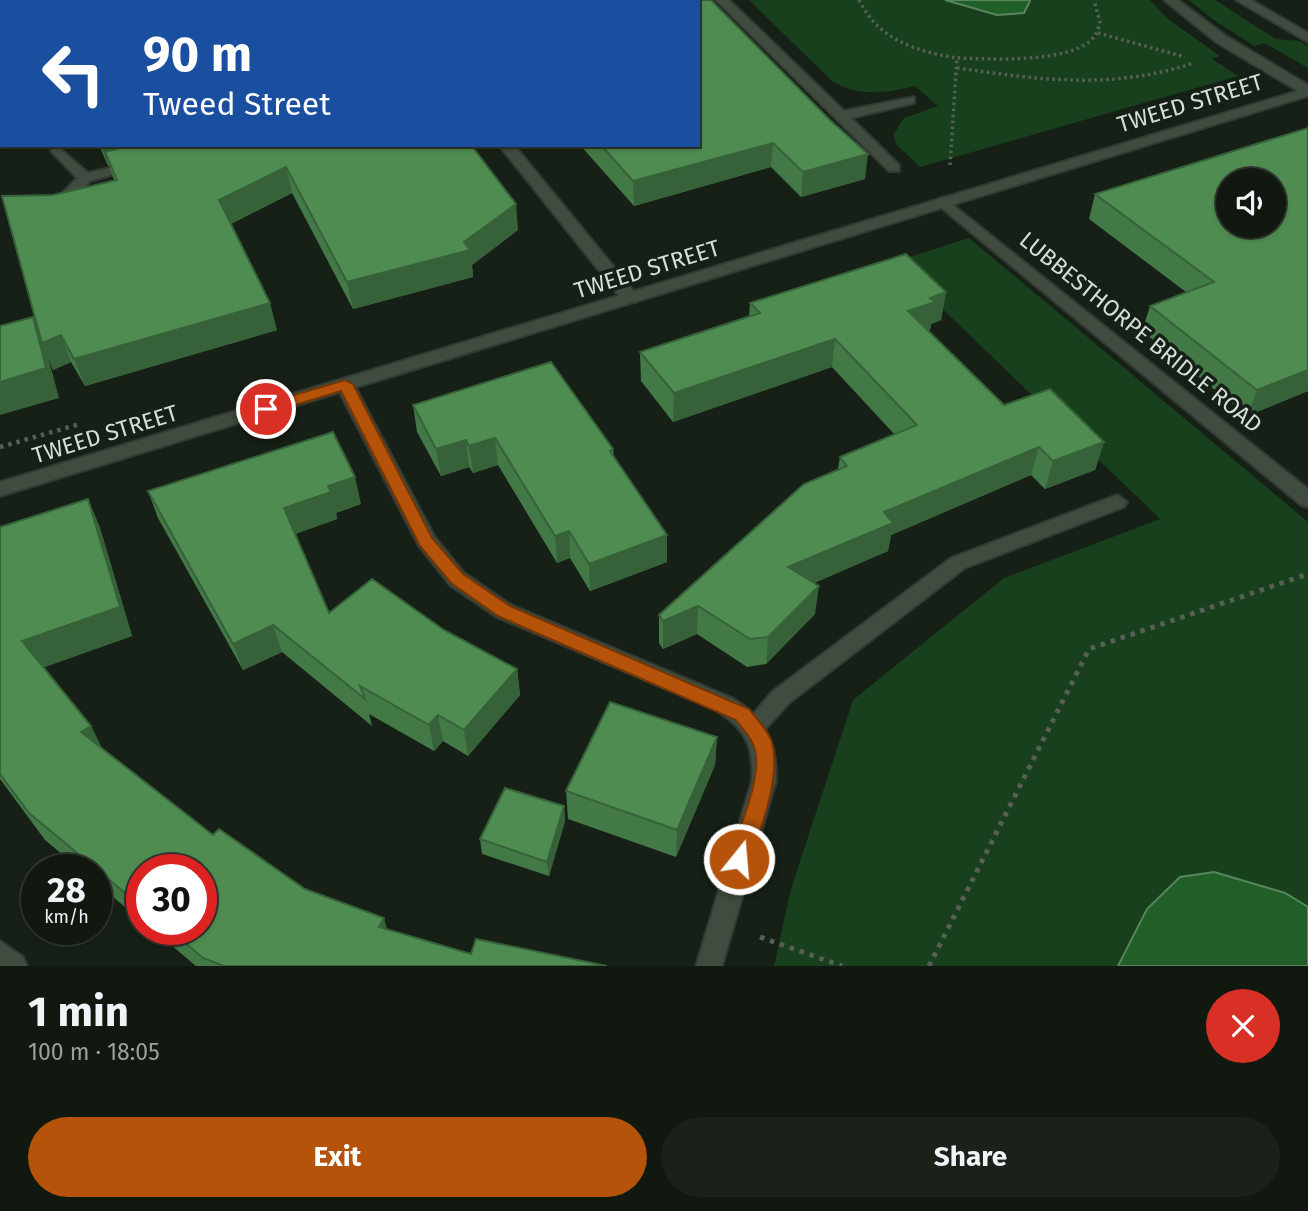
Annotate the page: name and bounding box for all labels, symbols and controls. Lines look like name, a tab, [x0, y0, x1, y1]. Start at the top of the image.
text: 90 m	[143, 25, 252, 84]
icon: left	[28, 28, 119, 119]
street label: TWEED STREET	[1114, 68, 1266, 138]
text: Tweed Street	[143, 85, 331, 123]
map controls	[1216, 168, 1286, 238]
button: sound	[1216, 168, 1286, 238]
street label: LUBBESTHORPE BRIDLE ROAD	[1014, 225, 1268, 439]
street label: TWEED STREET	[571, 234, 723, 304]
pin	[236, 379, 296, 439]
icon: arrive	[247, 390, 285, 428]
street label: TWEED STREET	[29, 399, 181, 469]
position arrow	[702, 822, 776, 896]
speed limit sign: 30	[126, 854, 217, 945]
text: 28	[47, 869, 86, 911]
text: km/h	[44, 906, 89, 928]
text: 1 min	[28, 987, 129, 1037]
button: close	[1206, 989, 1280, 1063]
text: 100 m · 18:05	[28, 1038, 160, 1066]
button: Exit	[28, 1117, 647, 1197]
button: Share	[661, 1117, 1280, 1197]

